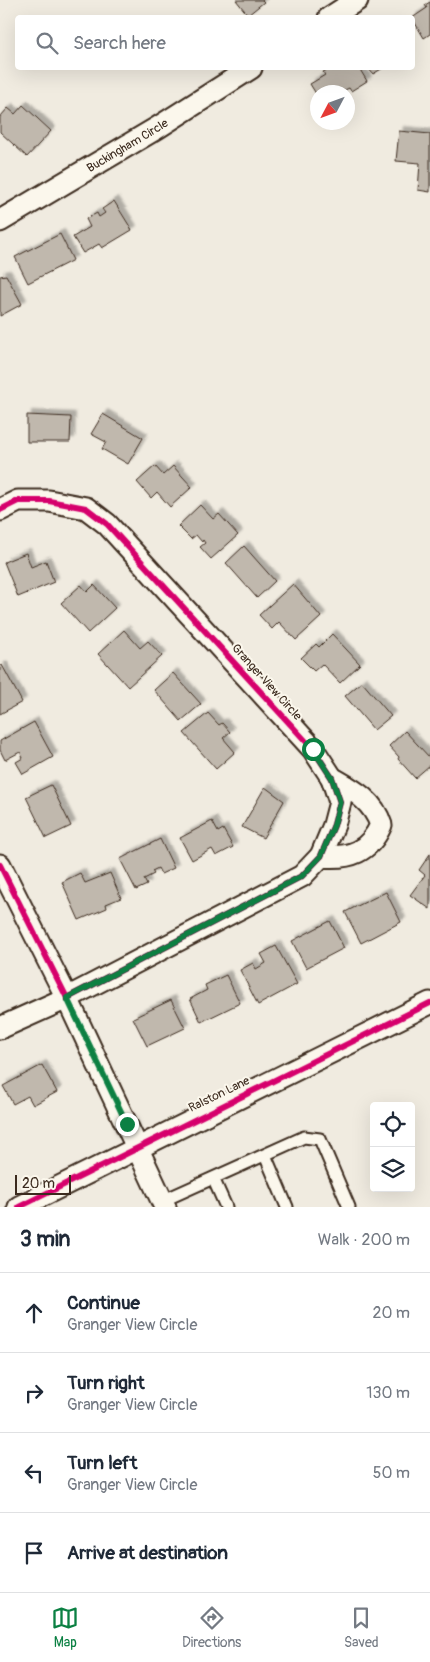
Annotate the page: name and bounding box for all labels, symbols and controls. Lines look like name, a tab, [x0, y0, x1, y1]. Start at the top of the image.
search box	[15, 15, 415, 70]
icon: search	[33, 29, 61, 57]
text: Search here	[73, 31, 166, 55]
north arrow	[310, 85, 355, 130]
street label: Buckingham Circle	[84, 116, 171, 176]
street label: Granger View Circle	[228, 641, 305, 724]
route start	[302, 738, 325, 761]
street label: Ralston Lane	[186, 1073, 252, 1116]
map controls	[370, 1102, 415, 1192]
button: locate	[370, 1102, 415, 1147]
route end	[116, 1113, 139, 1136]
button: layers	[370, 1147, 415, 1192]
scale bar	[15, 1172, 71, 1195]
text: 20 m	[22, 1175, 55, 1192]
text: 3 min	[20, 1226, 70, 1253]
text: Walk · 200 m	[318, 1230, 410, 1250]
text: Continue	[67, 1291, 140, 1315]
icon: ahead	[20, 1299, 48, 1327]
text: 20 m	[372, 1303, 410, 1323]
text: Granger View Circle	[67, 1315, 197, 1335]
text: Turn right	[67, 1371, 145, 1395]
icon: right	[20, 1379, 48, 1407]
text: 130 m	[366, 1383, 410, 1403]
text: Granger View Circle	[67, 1395, 197, 1415]
text: Turn left	[67, 1451, 137, 1475]
icon: left	[20, 1459, 48, 1487]
text: 50 m	[373, 1463, 410, 1483]
text: Granger View Circle	[67, 1475, 197, 1495]
icon: arrive	[20, 1539, 48, 1567]
text: Arrive at destination	[67, 1541, 228, 1565]
tab: Map	[51, 1604, 79, 1651]
tab: Directions	[182, 1604, 241, 1651]
tab: Saved	[344, 1604, 379, 1651]

